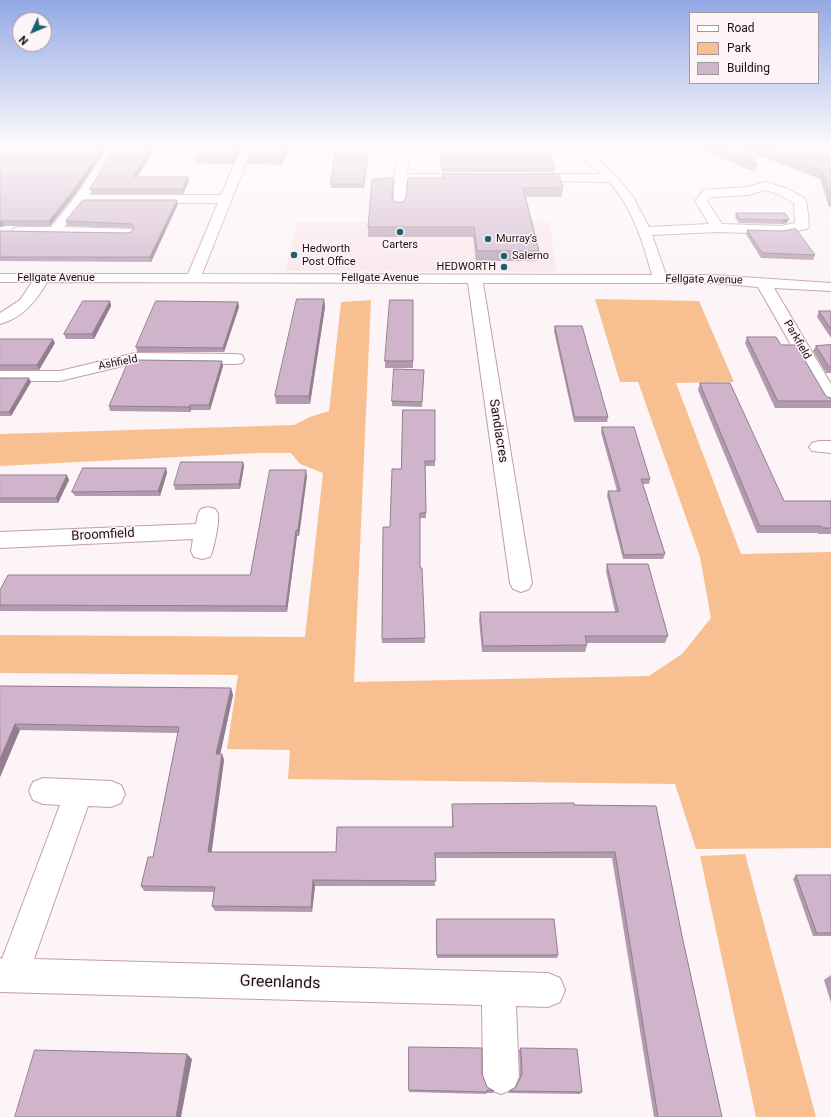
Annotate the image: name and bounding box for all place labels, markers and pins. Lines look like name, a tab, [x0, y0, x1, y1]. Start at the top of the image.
marker: Carters	[395, 227, 405, 237]
place label: Murray's	[496, 232, 537, 246]
marker: Murray's	[483, 234, 493, 244]
place label: Carters	[382, 238, 418, 252]
place label: Hedworth Post Office	[302, 242, 356, 268]
place label: Salerno	[512, 249, 549, 263]
marker: Hedworth Post Office	[289, 250, 299, 260]
marker: Salerno	[499, 251, 509, 261]
place label: HEDWORTH	[437, 260, 496, 274]
marker: HEDWORTH	[499, 262, 509, 272]

